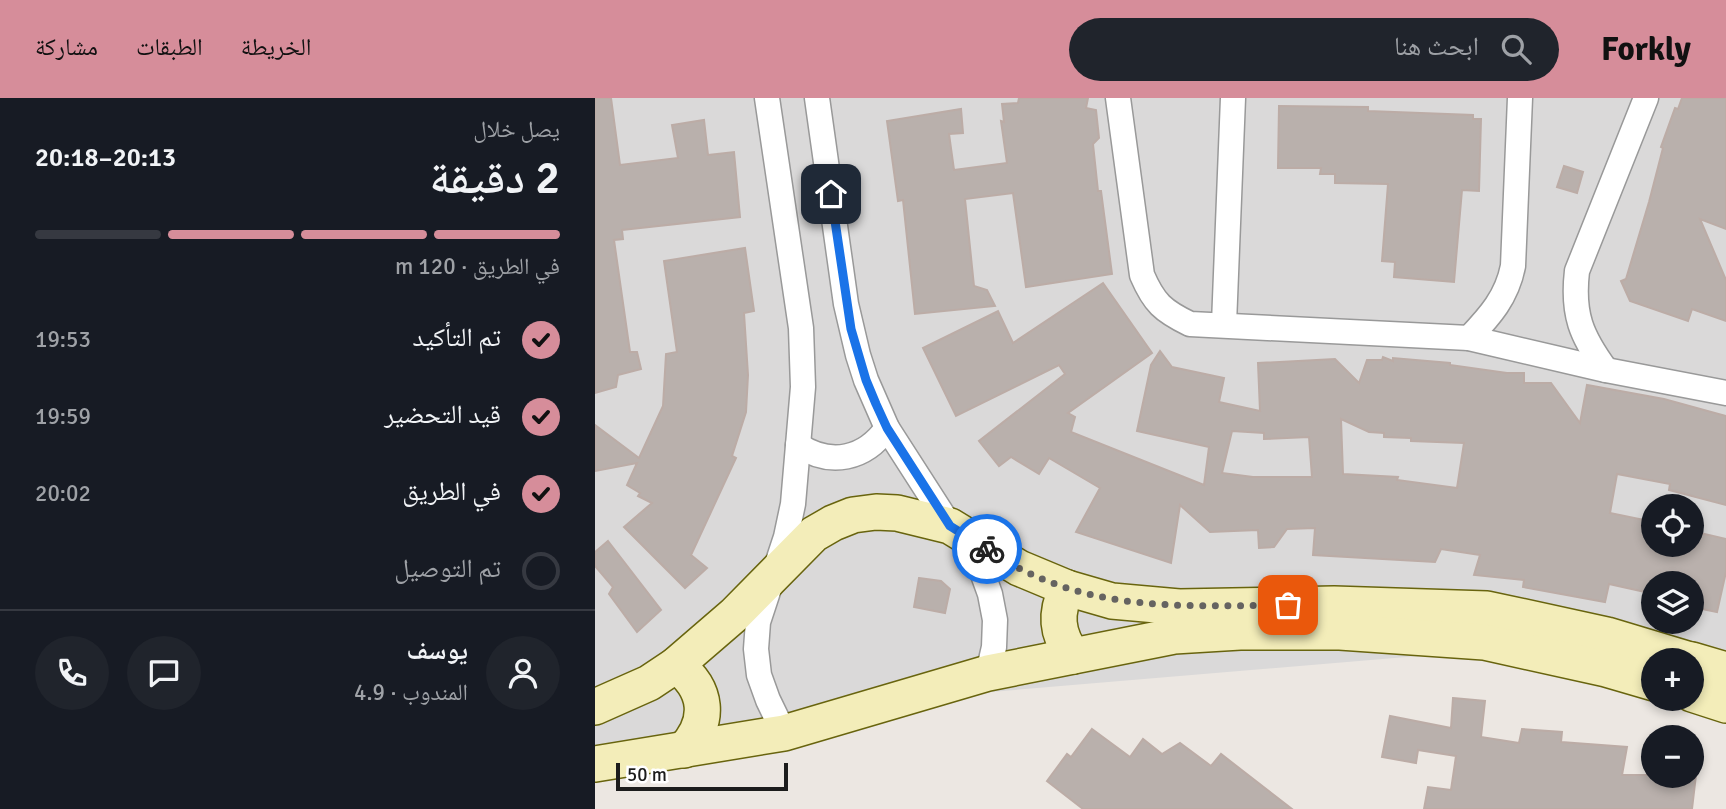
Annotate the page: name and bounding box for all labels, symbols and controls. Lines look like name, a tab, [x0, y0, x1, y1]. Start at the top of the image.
search box	[1069, 18, 1559, 81]
text: Forkly	[1601, 29, 1691, 70]
icon: search	[1497, 30, 1535, 68]
text: ابحث هنا	[1394, 31, 1479, 63]
text: مشاركة	[35, 32, 98, 62]
text: الطبقات	[136, 32, 203, 62]
text: الخريطة	[241, 32, 311, 62]
text: يصل خلال	[473, 115, 560, 144]
text: 20:13–20:18	[35, 142, 176, 174]
text: 2 دقيقة	[429, 150, 560, 206]
pin	[801, 164, 861, 224]
icon: home	[812, 175, 850, 213]
text: في الطريق · 120 m	[395, 252, 560, 281]
icon: check	[522, 321, 560, 359]
text: تم التأكيد	[413, 322, 501, 354]
text: 19:53	[35, 325, 91, 354]
icon: check	[522, 398, 560, 436]
text: قيد التحضير	[384, 399, 501, 431]
text: 19:59	[35, 402, 91, 431]
icon: check	[522, 475, 560, 513]
text: في الطريق	[402, 476, 501, 508]
text: 20:02	[35, 479, 91, 508]
map controls	[1641, 494, 1704, 788]
button: locate	[1641, 494, 1704, 557]
courier	[952, 514, 1022, 584]
icon: bike	[968, 530, 1006, 568]
text: تم التوصيل	[394, 553, 501, 585]
button: layers	[1641, 571, 1704, 634]
pin	[1258, 575, 1318, 635]
icon: bag	[1269, 586, 1307, 624]
text: يوسف	[407, 635, 468, 667]
button: phone	[35, 636, 109, 710]
button: chat	[127, 636, 201, 710]
button: person	[486, 636, 560, 710]
button: +	[1641, 648, 1704, 711]
text: المندوب · 4.9	[354, 678, 468, 707]
button: −	[1641, 725, 1704, 788]
scale bar	[616, 760, 787, 792]
text: 50 m	[627, 763, 667, 787]

